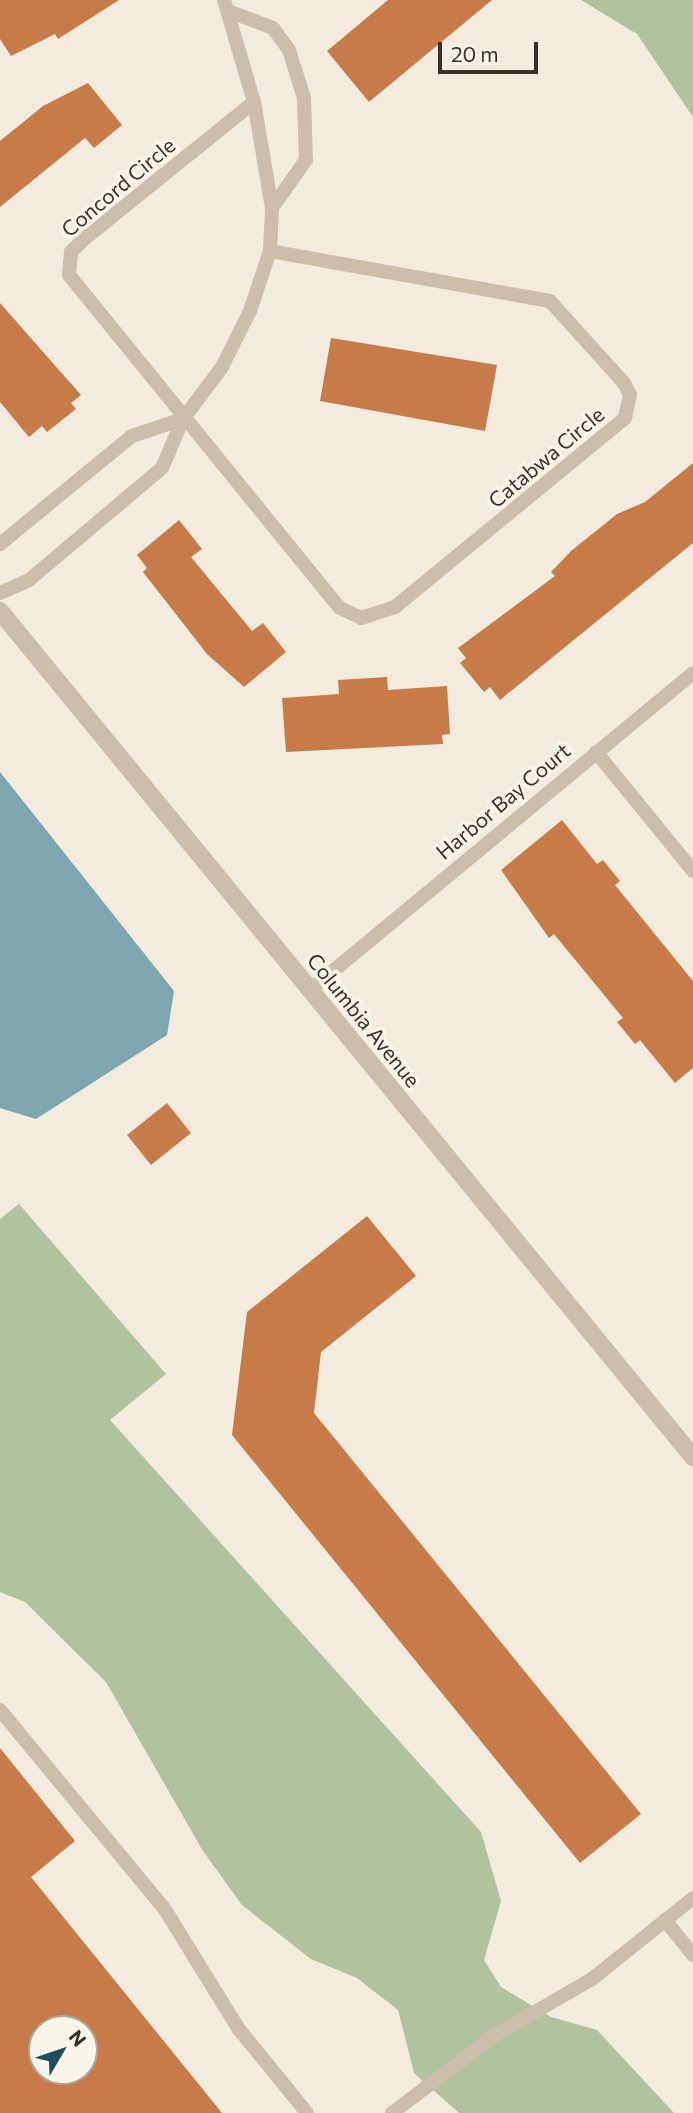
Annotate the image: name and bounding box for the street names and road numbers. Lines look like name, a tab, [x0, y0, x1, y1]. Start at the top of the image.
street label: Concord Circle	[56, 132, 180, 242]
street label: Catabwa Circle	[483, 401, 609, 513]
street label: Harbor Bay Court	[431, 738, 575, 864]
street label: Columbia Avenue	[302, 948, 426, 1092]

